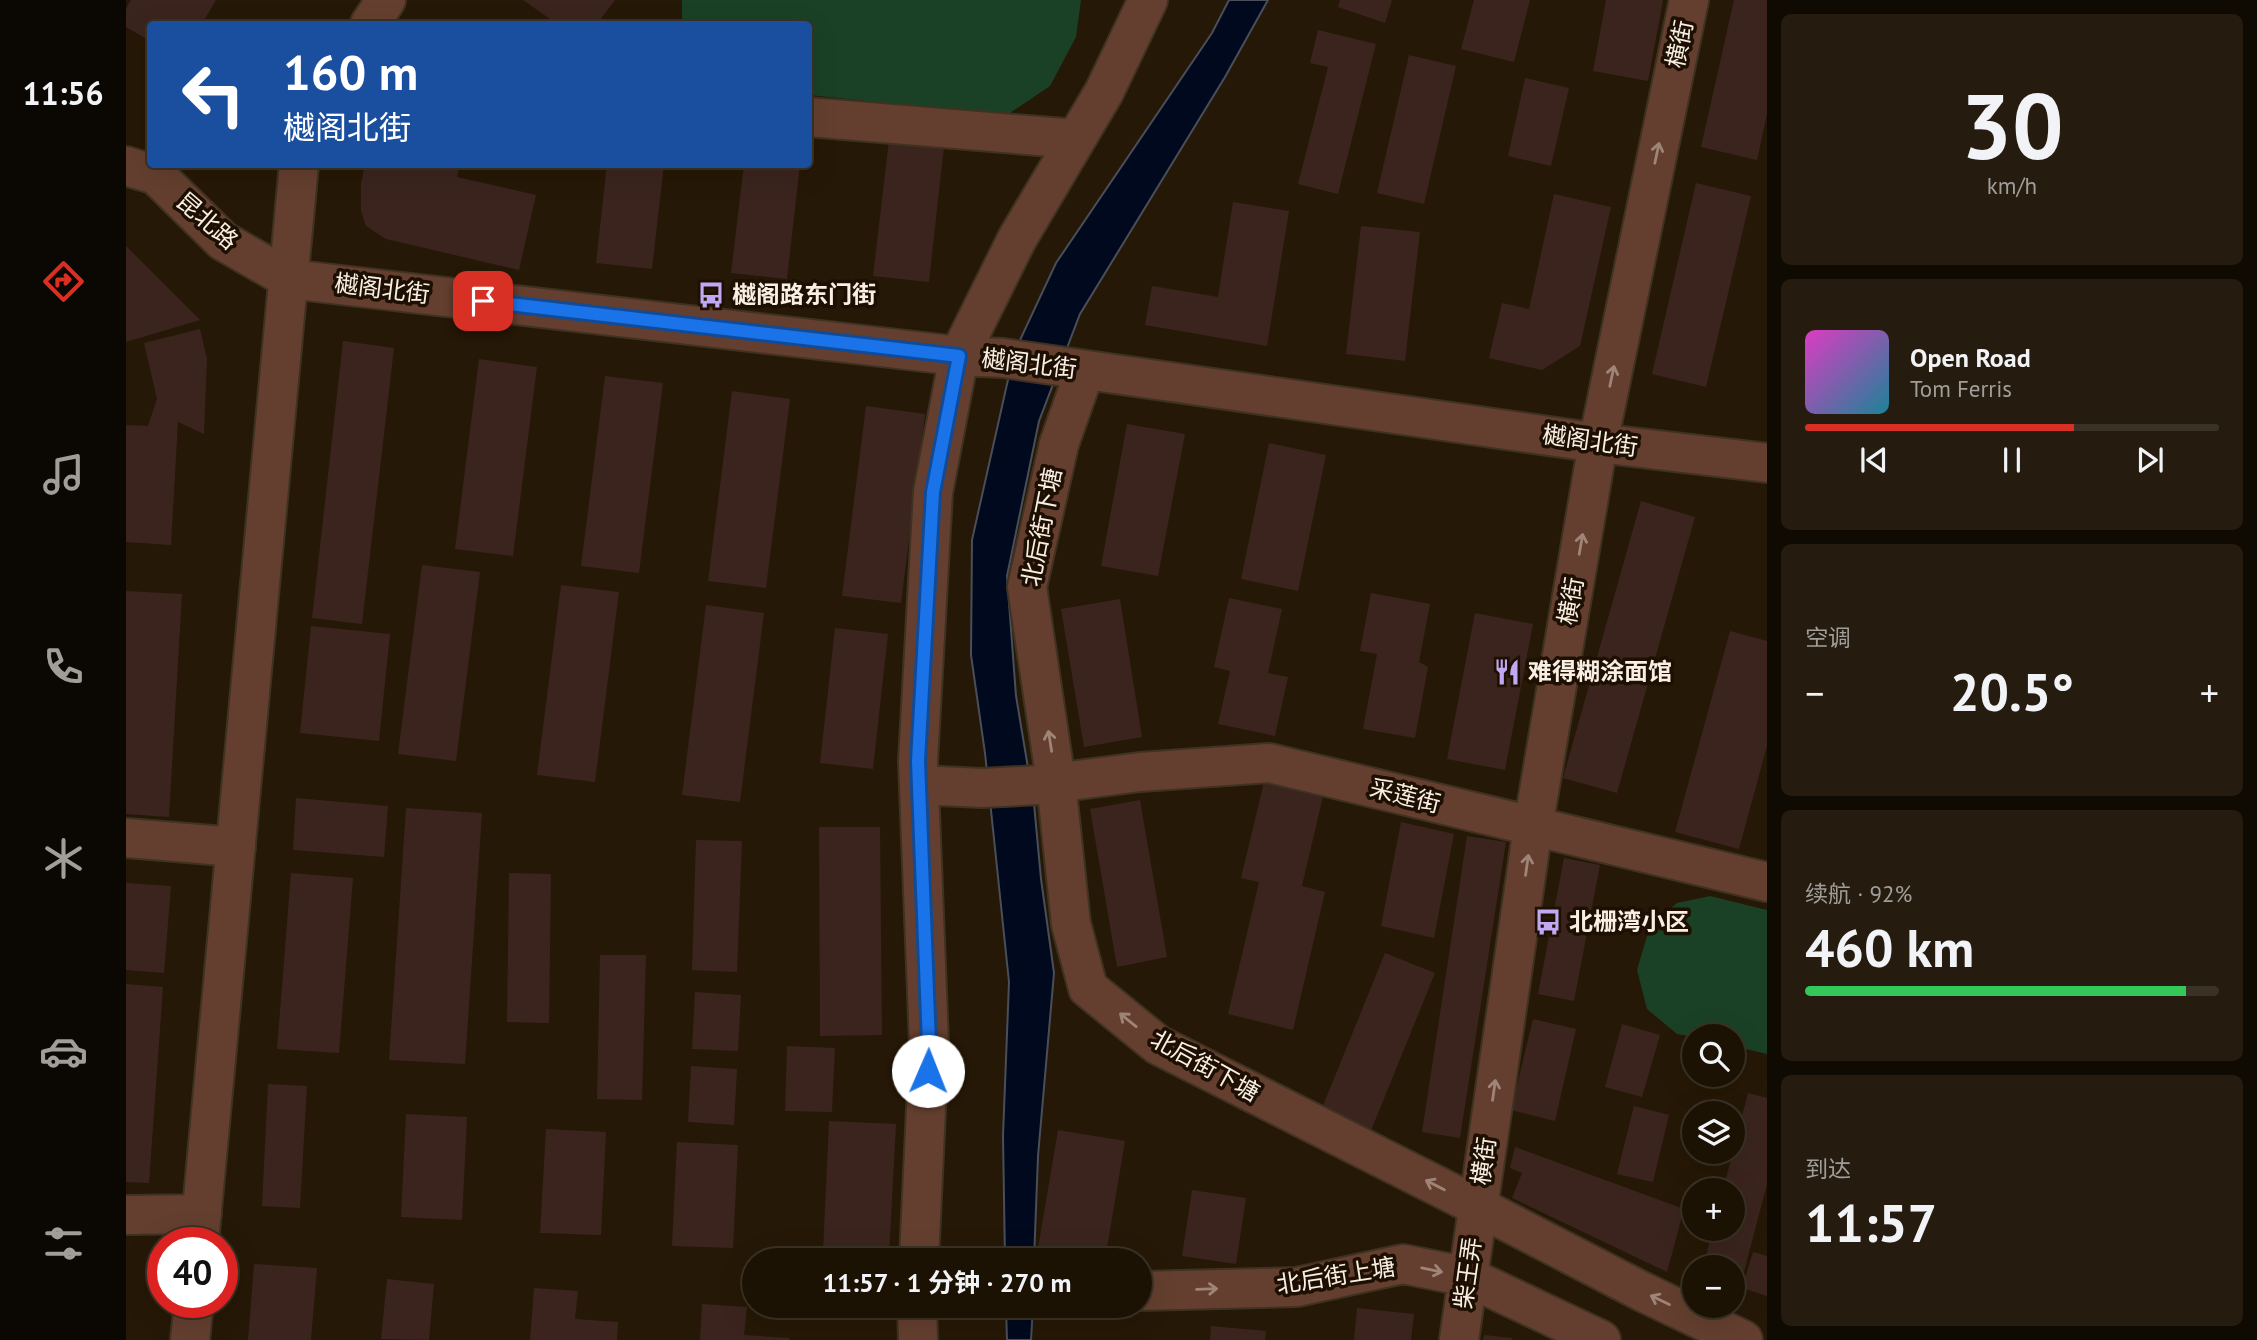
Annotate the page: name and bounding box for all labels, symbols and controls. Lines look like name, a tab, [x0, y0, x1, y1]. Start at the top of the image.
street label: 横街	[1659, 17, 1700, 71]
text: 160 m	[283, 40, 418, 104]
icon: left	[168, 49, 259, 140]
text: 30	[1960, 66, 2064, 184]
text: 11:56	[22, 72, 104, 114]
text: 樾阁北街	[283, 106, 411, 148]
one-way arrow	[1651, 142, 1665, 165]
text: km/h	[1987, 171, 2037, 200]
street label: 昆北路	[170, 185, 245, 256]
icon: directions	[39, 257, 88, 306]
street label: 樾阁北街	[333, 267, 432, 310]
pin	[453, 271, 513, 331]
place label: 樾阁路东门街	[732, 279, 876, 310]
bus stop icon: 樾阁路东门街	[696, 280, 726, 310]
icon: arrive	[464, 282, 502, 320]
text: Open Road	[1910, 341, 2031, 374]
street label: 樾阁北街	[980, 342, 1079, 385]
one-way arrow	[1605, 365, 1619, 388]
text: Tom Ferris	[1910, 374, 2012, 403]
street label: 樾阁北街	[1540, 418, 1640, 463]
icon: previous	[1855, 441, 1893, 479]
icon: pause	[1993, 441, 2031, 479]
icon: next	[2131, 441, 2169, 479]
icon: music	[39, 450, 88, 499]
street label: 北后街下塘	[1015, 465, 1068, 589]
one-way arrow	[1575, 533, 1588, 556]
street label: 横街	[1551, 575, 1590, 627]
text: 空调	[1805, 623, 1851, 652]
icon: phone	[39, 642, 88, 691]
place label: 难得糊涂面馆	[1528, 656, 1672, 687]
restaurant icon: 难得糊涂面馆	[1492, 657, 1522, 687]
text: 20.5°	[1950, 658, 2074, 725]
text: −	[1805, 668, 1824, 717]
text: +	[2200, 668, 2219, 717]
one-way arrow	[1043, 730, 1056, 753]
street label: 采莲街	[1366, 772, 1444, 819]
icon: climate	[39, 834, 88, 883]
one-way arrow	[1521, 854, 1534, 877]
text: 续航 · 92%	[1805, 879, 1912, 908]
place label: 北栅湾小区	[1569, 906, 1689, 937]
bus stop icon: 北栅湾小区	[1533, 907, 1563, 937]
text: 460 km	[1805, 914, 1974, 981]
one-way arrow	[1119, 1012, 1137, 1028]
street label: 北后街下塘	[1145, 1023, 1265, 1108]
map controls	[1682, 1024, 1745, 1318]
button: search	[1682, 1024, 1745, 1087]
icon: car	[39, 1027, 88, 1076]
position arrow	[891, 1034, 965, 1108]
one-way arrow	[1488, 1079, 1501, 1102]
button: layers	[1682, 1101, 1745, 1164]
street label: 横街	[1465, 1135, 1502, 1187]
text: 到达	[1805, 1154, 1851, 1183]
one-way arrow	[1426, 1177, 1446, 1191]
button: +	[1682, 1178, 1745, 1241]
text: 11:57	[1805, 1189, 1937, 1256]
icon: filters	[39, 1219, 88, 1268]
speed limit sign: 40	[147, 1227, 238, 1318]
street label: 柴王弄	[1447, 1235, 1488, 1311]
street label: 北后街上塘	[1274, 1251, 1398, 1300]
button: −	[1682, 1255, 1745, 1318]
one-way arrow	[1420, 1263, 1443, 1277]
text: 11:57 · 1 分钟 · 270 m	[822, 1266, 1072, 1299]
one-way arrow	[1196, 1283, 1219, 1296]
one-way arrow	[1650, 1293, 1671, 1306]

